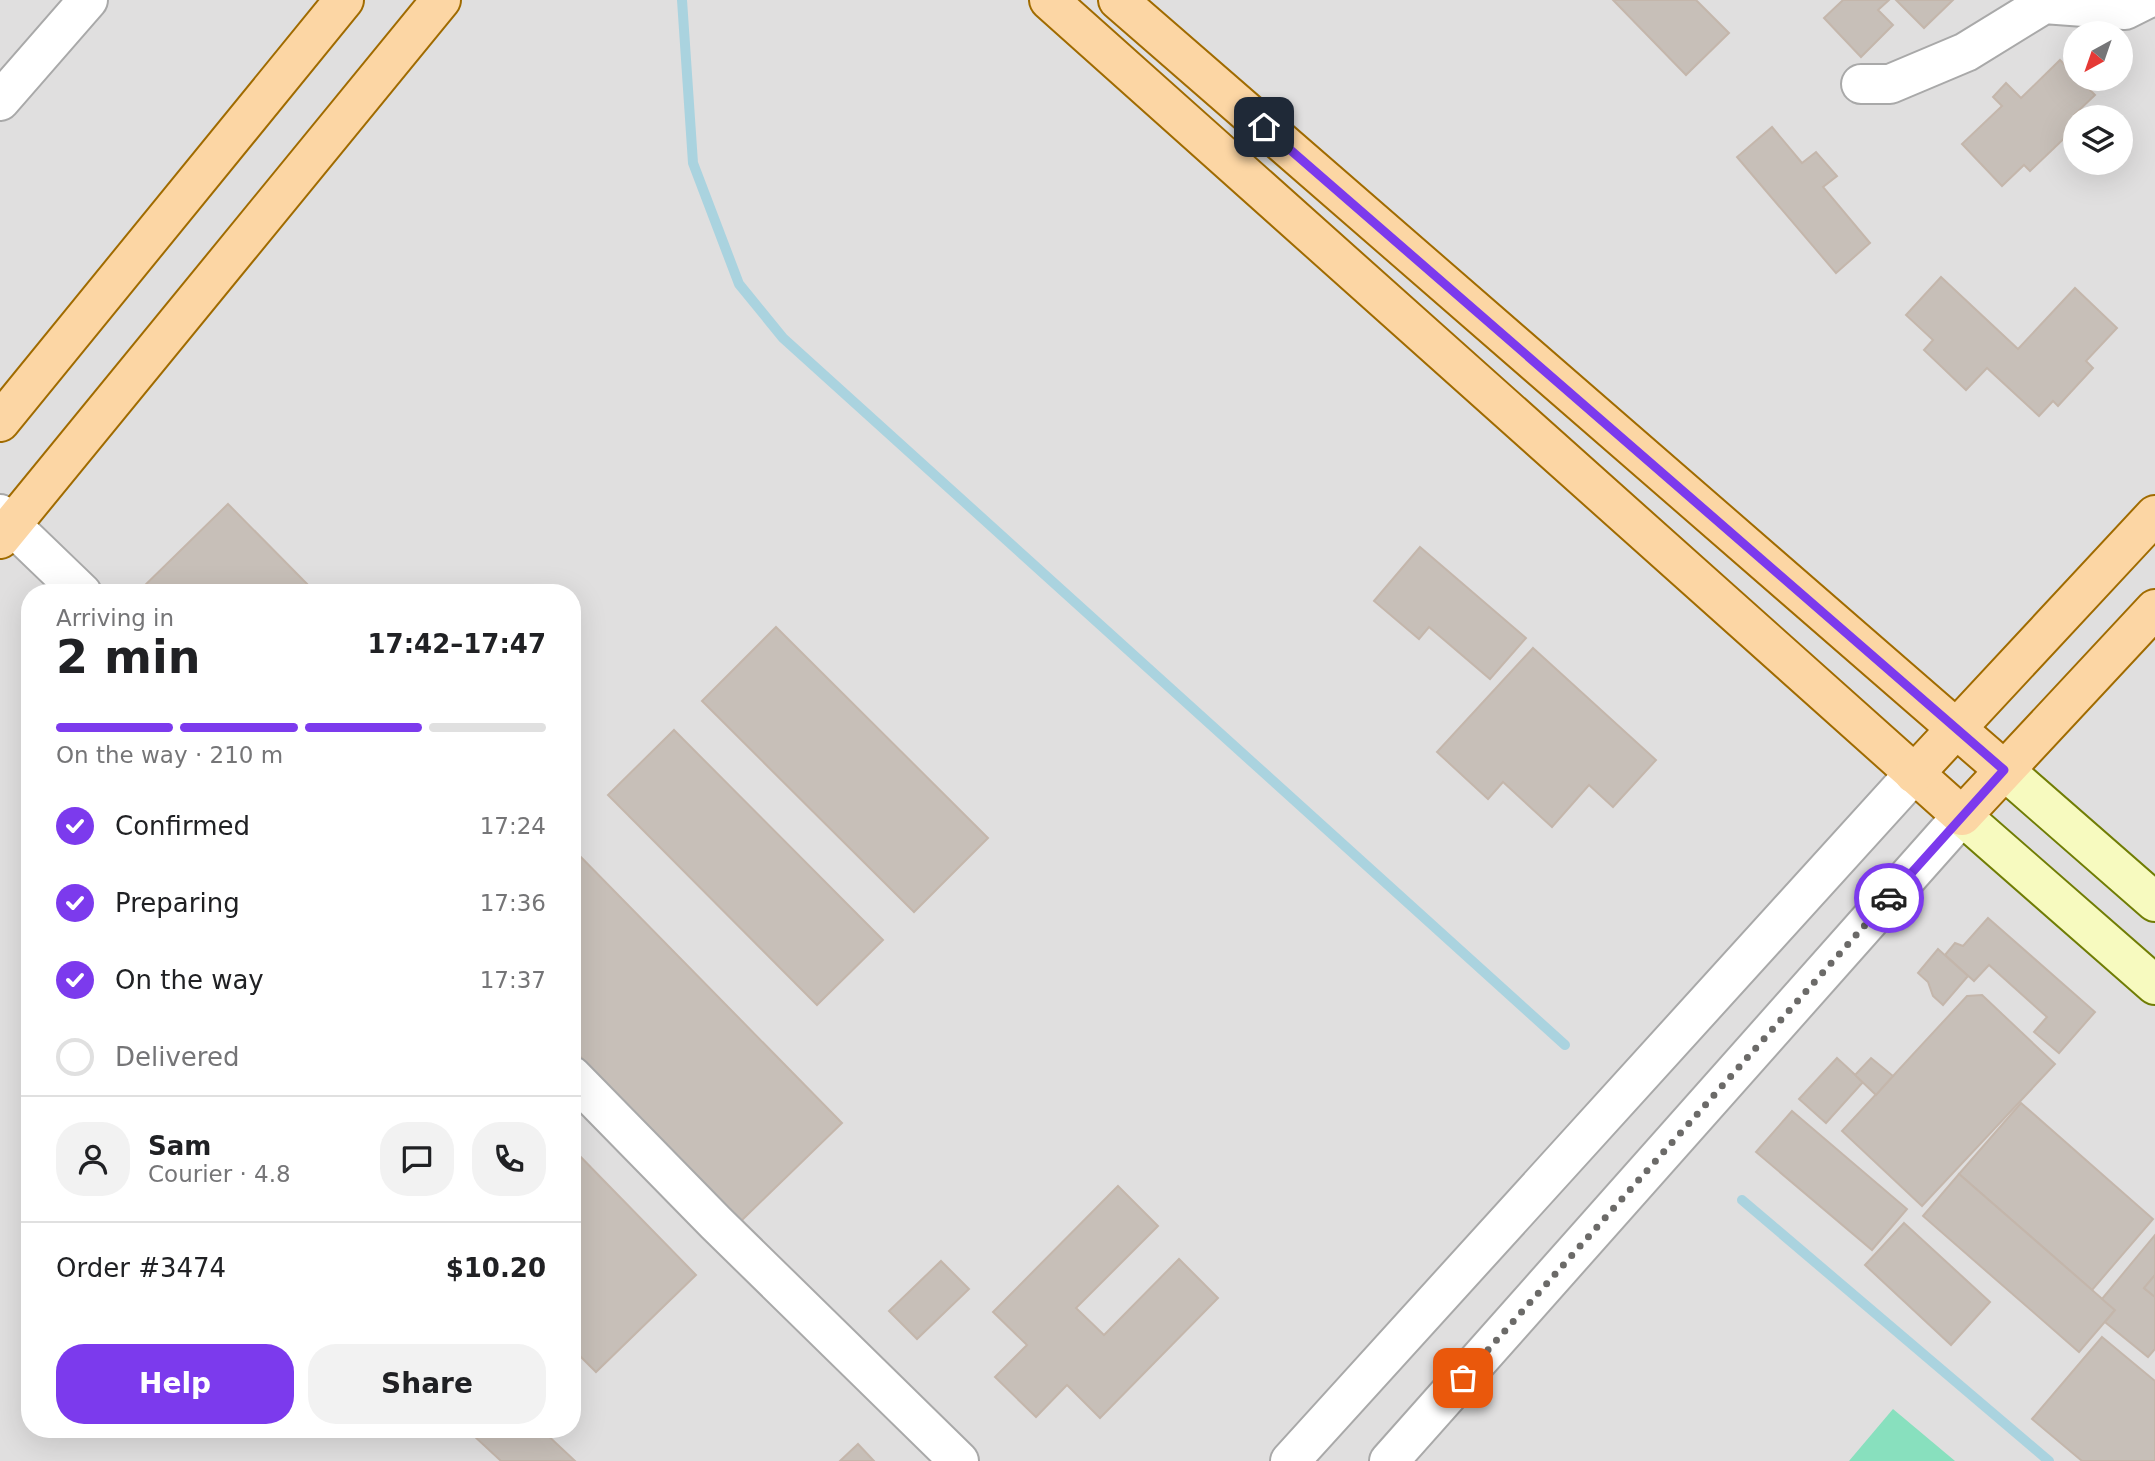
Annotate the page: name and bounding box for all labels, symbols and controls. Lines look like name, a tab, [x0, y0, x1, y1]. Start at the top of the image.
north arrow	[2063, 21, 2133, 91]
map controls	[2063, 21, 2133, 175]
pin	[1234, 97, 1294, 157]
button: layers	[2063, 105, 2133, 175]
icon: home	[1245, 108, 1283, 146]
text: Arriving in	[56, 605, 174, 631]
text: 17:42–17:47	[367, 629, 546, 659]
text: 2 min	[56, 630, 200, 684]
text: On the way · 210 m	[56, 742, 283, 768]
icon: check	[56, 807, 94, 845]
text: Confirmed	[115, 811, 250, 841]
text: 17:24	[480, 813, 546, 839]
courier	[1854, 863, 1924, 933]
icon: car	[1870, 879, 1908, 917]
icon: check	[56, 884, 94, 922]
text: Preparing	[115, 888, 240, 918]
text: 17:36	[480, 890, 546, 916]
icon: check	[56, 961, 94, 999]
text: On the way	[115, 965, 264, 995]
text: 17:37	[480, 967, 546, 993]
text: Delivered	[115, 1042, 239, 1072]
button: person	[56, 1122, 130, 1196]
button: chat	[380, 1122, 454, 1196]
button: phone	[472, 1122, 546, 1196]
text: Sam	[148, 1131, 211, 1161]
text: Courier · 4.8	[148, 1161, 291, 1187]
text: Order #3474	[56, 1253, 226, 1283]
text: $10.20	[446, 1253, 546, 1283]
button: Help	[56, 1344, 294, 1424]
button: Share	[308, 1344, 546, 1424]
pin	[1433, 1348, 1493, 1408]
icon: bag	[1444, 1359, 1482, 1397]

